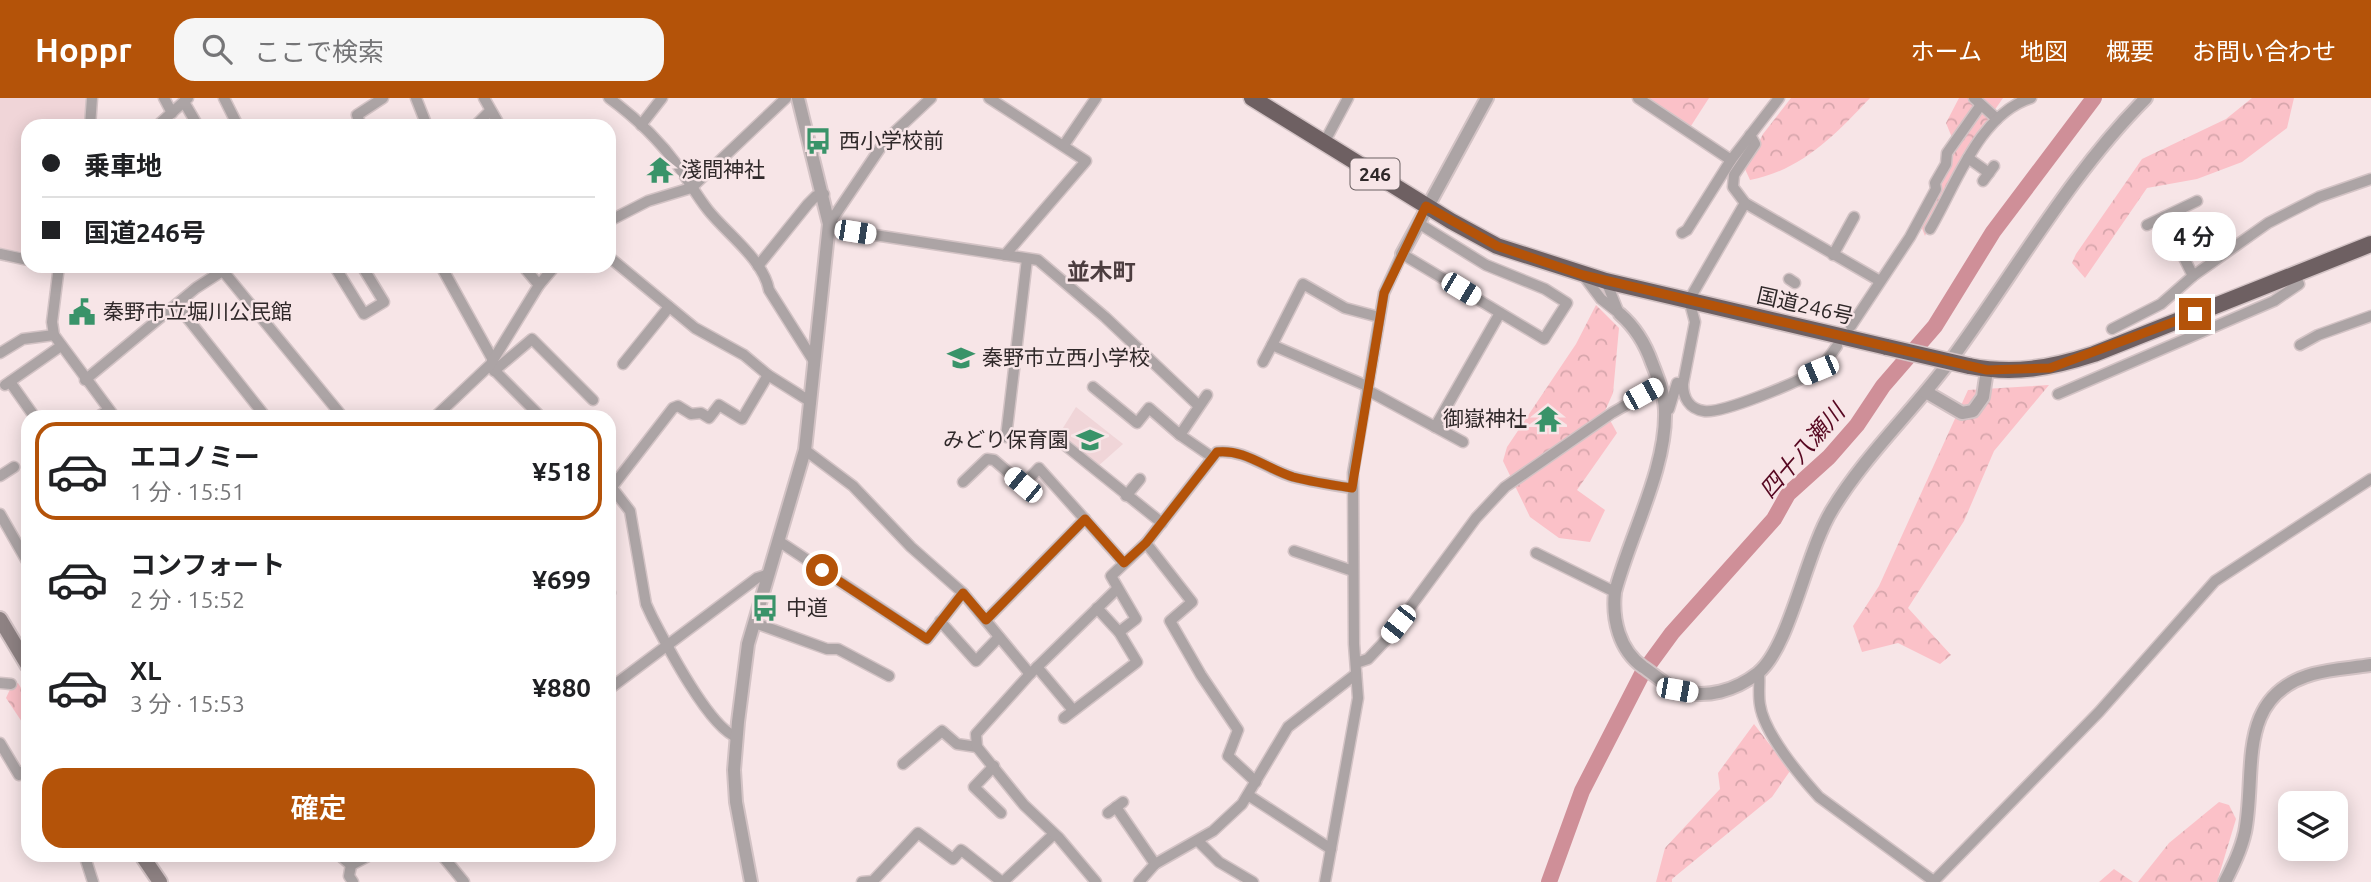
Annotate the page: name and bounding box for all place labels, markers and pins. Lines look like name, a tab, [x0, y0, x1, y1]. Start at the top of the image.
bus stop icon: 西小学校前	[803, 126, 833, 156]
place label: 西小学校前	[839, 128, 944, 152]
temple icon: 淺間神社	[645, 155, 675, 185]
place label: 淺間神社	[681, 157, 765, 181]
public building icon: 秦野市立堀川公民館	[67, 297, 97, 327]
place label: 秦野市立堀川公民館	[103, 299, 292, 323]
school or university icon: 秦野市立西小学校	[946, 343, 976, 373]
place label: 秦野市立西小学校	[982, 345, 1150, 369]
temple icon: 御嶽神社	[1533, 404, 1563, 434]
place label: 御嶽神社	[1443, 406, 1527, 430]
school or university icon: みどり保育園	[1075, 425, 1105, 455]
place label: みどり保育園	[943, 427, 1069, 451]
bus stop icon: 中道	[750, 593, 780, 623]
place label: 中道	[786, 595, 828, 619]

